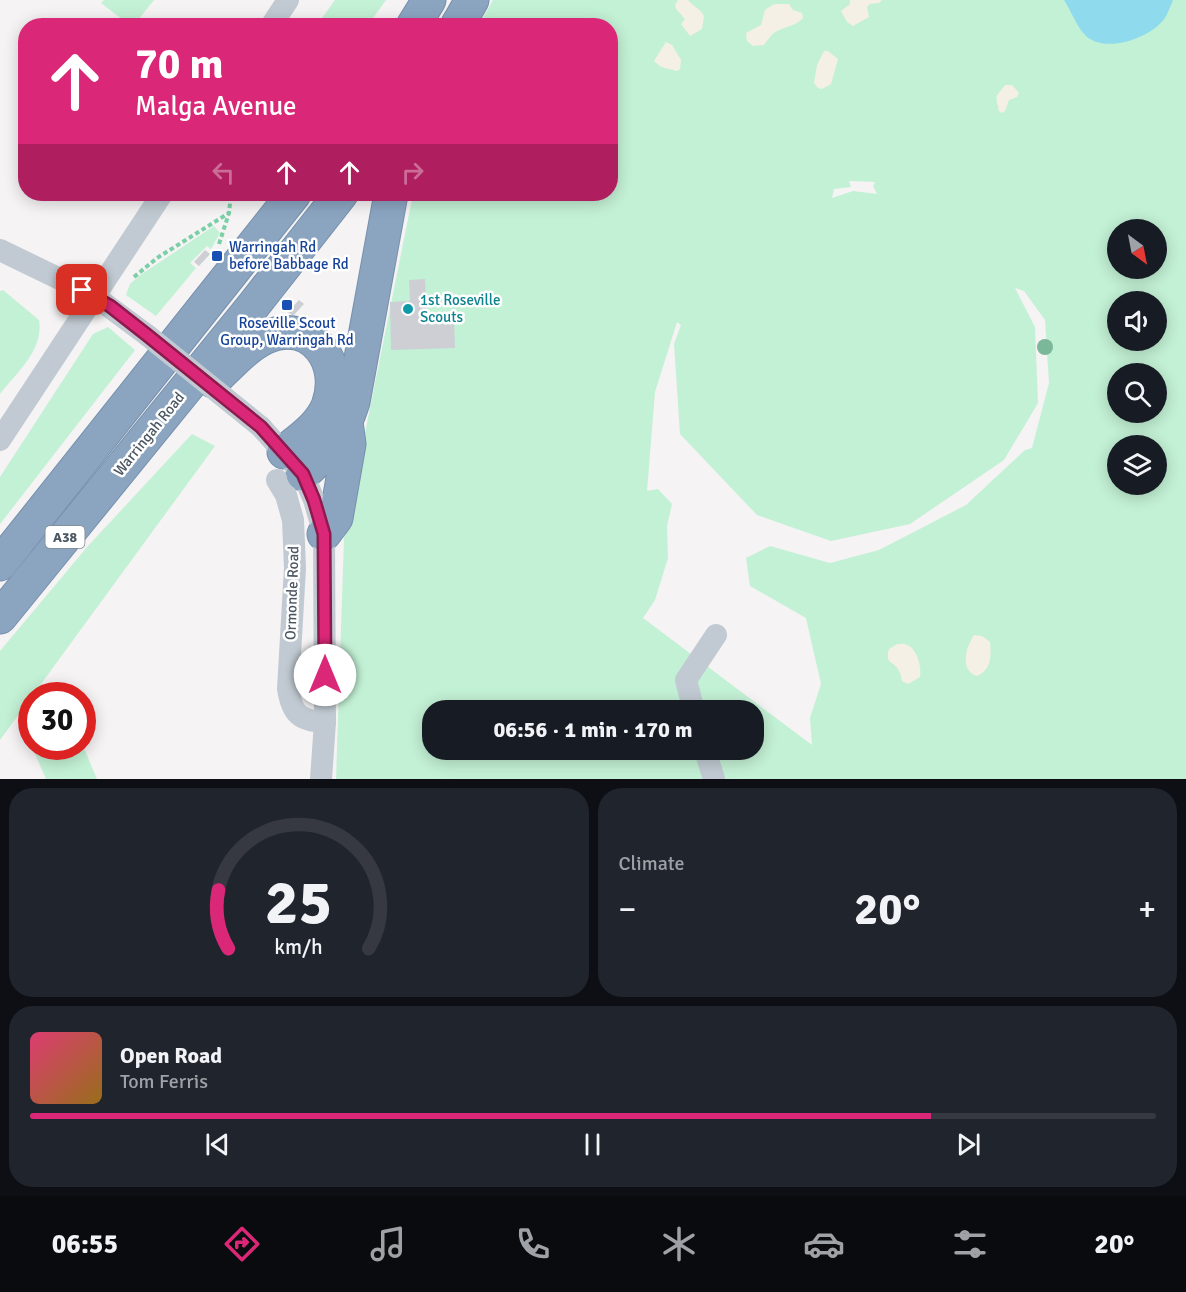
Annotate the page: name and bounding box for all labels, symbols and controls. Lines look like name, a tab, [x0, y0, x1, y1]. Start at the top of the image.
text: 70 m	[135, 39, 224, 90]
icon: ahead	[36, 42, 114, 120]
text: Malga Avenue	[135, 90, 297, 123]
icon: left	[207, 156, 240, 189]
icon: ahead	[270, 156, 303, 189]
icon: ahead	[333, 156, 366, 189]
icon: right	[396, 156, 429, 189]
north arrow	[1107, 219, 1167, 279]
map controls	[1107, 219, 1167, 495]
place label: Warringah Rd before Babbage Rd	[229, 238, 349, 273]
marker: Warringah Rd before Babbage Rd	[210, 249, 224, 263]
pin	[56, 264, 107, 315]
icon: arrive	[65, 273, 98, 306]
place label: 1st Roseville Scouts	[420, 291, 500, 326]
button: sound	[1107, 291, 1167, 351]
marker: Roseville Scout Group, Warringah Rd	[280, 298, 294, 312]
marker: 1st Roseville Scouts	[401, 302, 415, 316]
place label: Roseville Scout Group, Warringah Rd	[220, 314, 354, 349]
button: search	[1107, 363, 1167, 423]
street label: Warringah Road	[110, 388, 188, 479]
button: layers	[1107, 435, 1167, 495]
road number: A38	[46, 526, 84, 548]
street label: Ormonde Road	[281, 546, 303, 640]
position arrow	[293, 643, 357, 707]
speed limit sign: 30	[18, 682, 96, 760]
text: 06:56 · 1 min · 170 m	[493, 716, 693, 743]
text: Climate	[619, 851, 684, 876]
text: 25	[265, 864, 332, 941]
text: 20°	[854, 882, 921, 937]
text: −	[619, 889, 636, 930]
text: +	[1138, 889, 1156, 930]
text: km/h	[274, 935, 323, 961]
text: Open Road	[120, 1042, 222, 1069]
text: Tom Ferris	[120, 1069, 208, 1094]
icon: previous	[201, 1128, 234, 1161]
icon: pause	[576, 1128, 609, 1161]
icon: next	[952, 1128, 985, 1161]
icon: directions	[221, 1223, 263, 1265]
icon: music	[367, 1223, 409, 1265]
icon: phone	[512, 1223, 554, 1265]
icon: climate	[658, 1223, 700, 1265]
icon: car	[803, 1223, 845, 1265]
icon: filters	[949, 1223, 991, 1265]
text: 06:55	[52, 1228, 118, 1261]
text: 20°	[1094, 1228, 1134, 1261]

